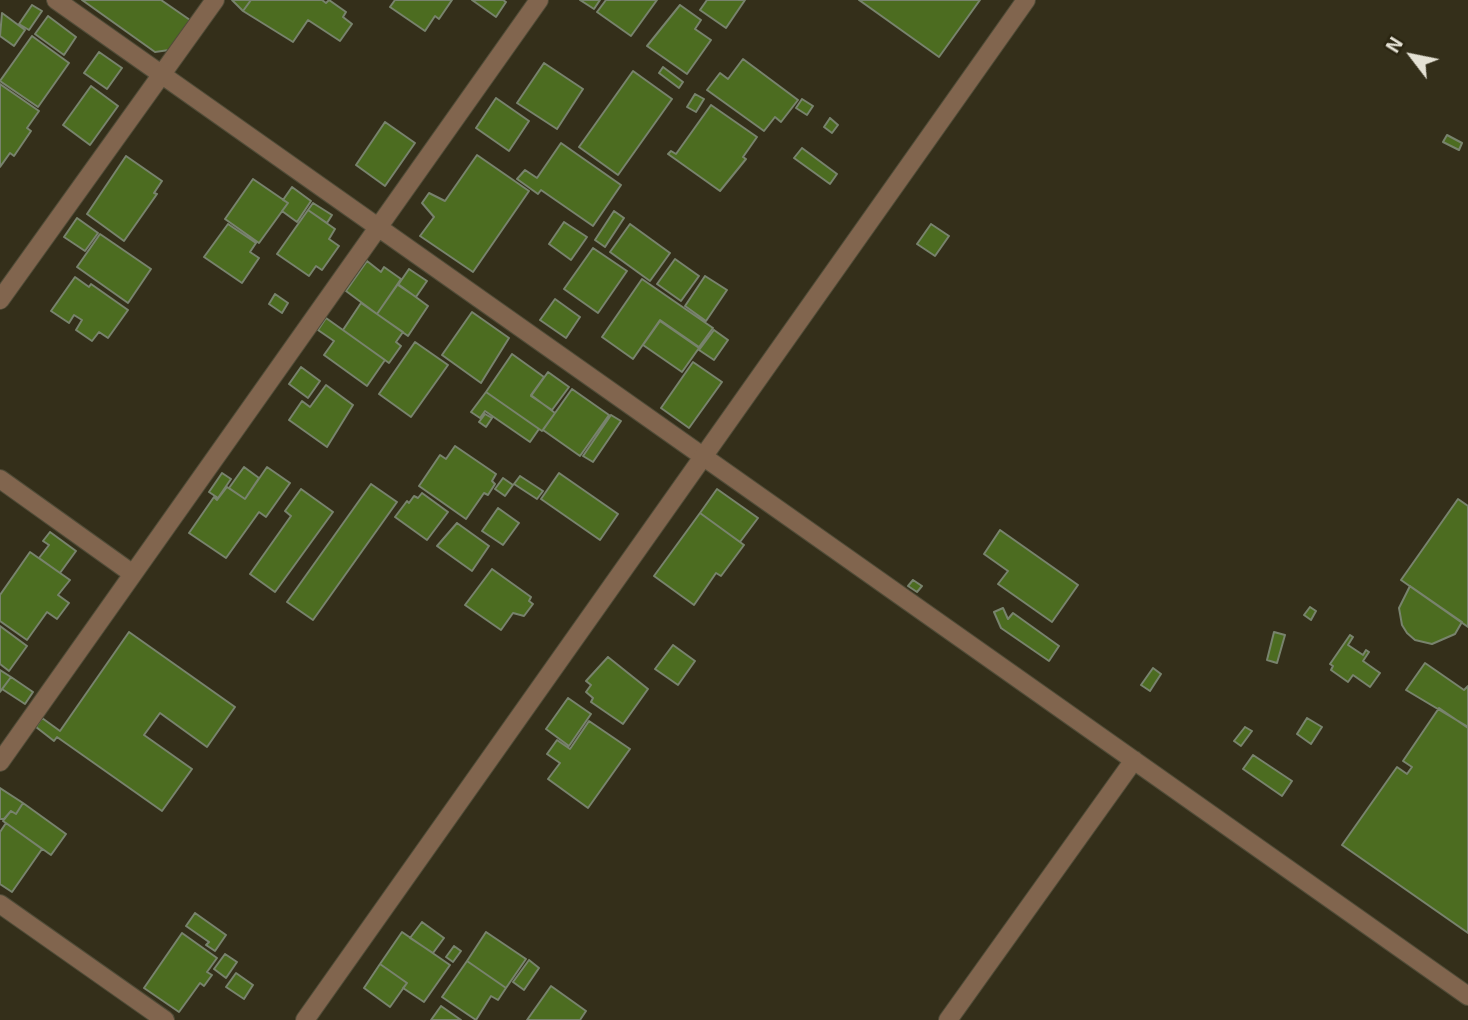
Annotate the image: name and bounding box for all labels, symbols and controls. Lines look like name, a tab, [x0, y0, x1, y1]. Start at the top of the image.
north arrow	[1377, 21, 1447, 91]
text: N	[1380, 33, 1407, 57]

